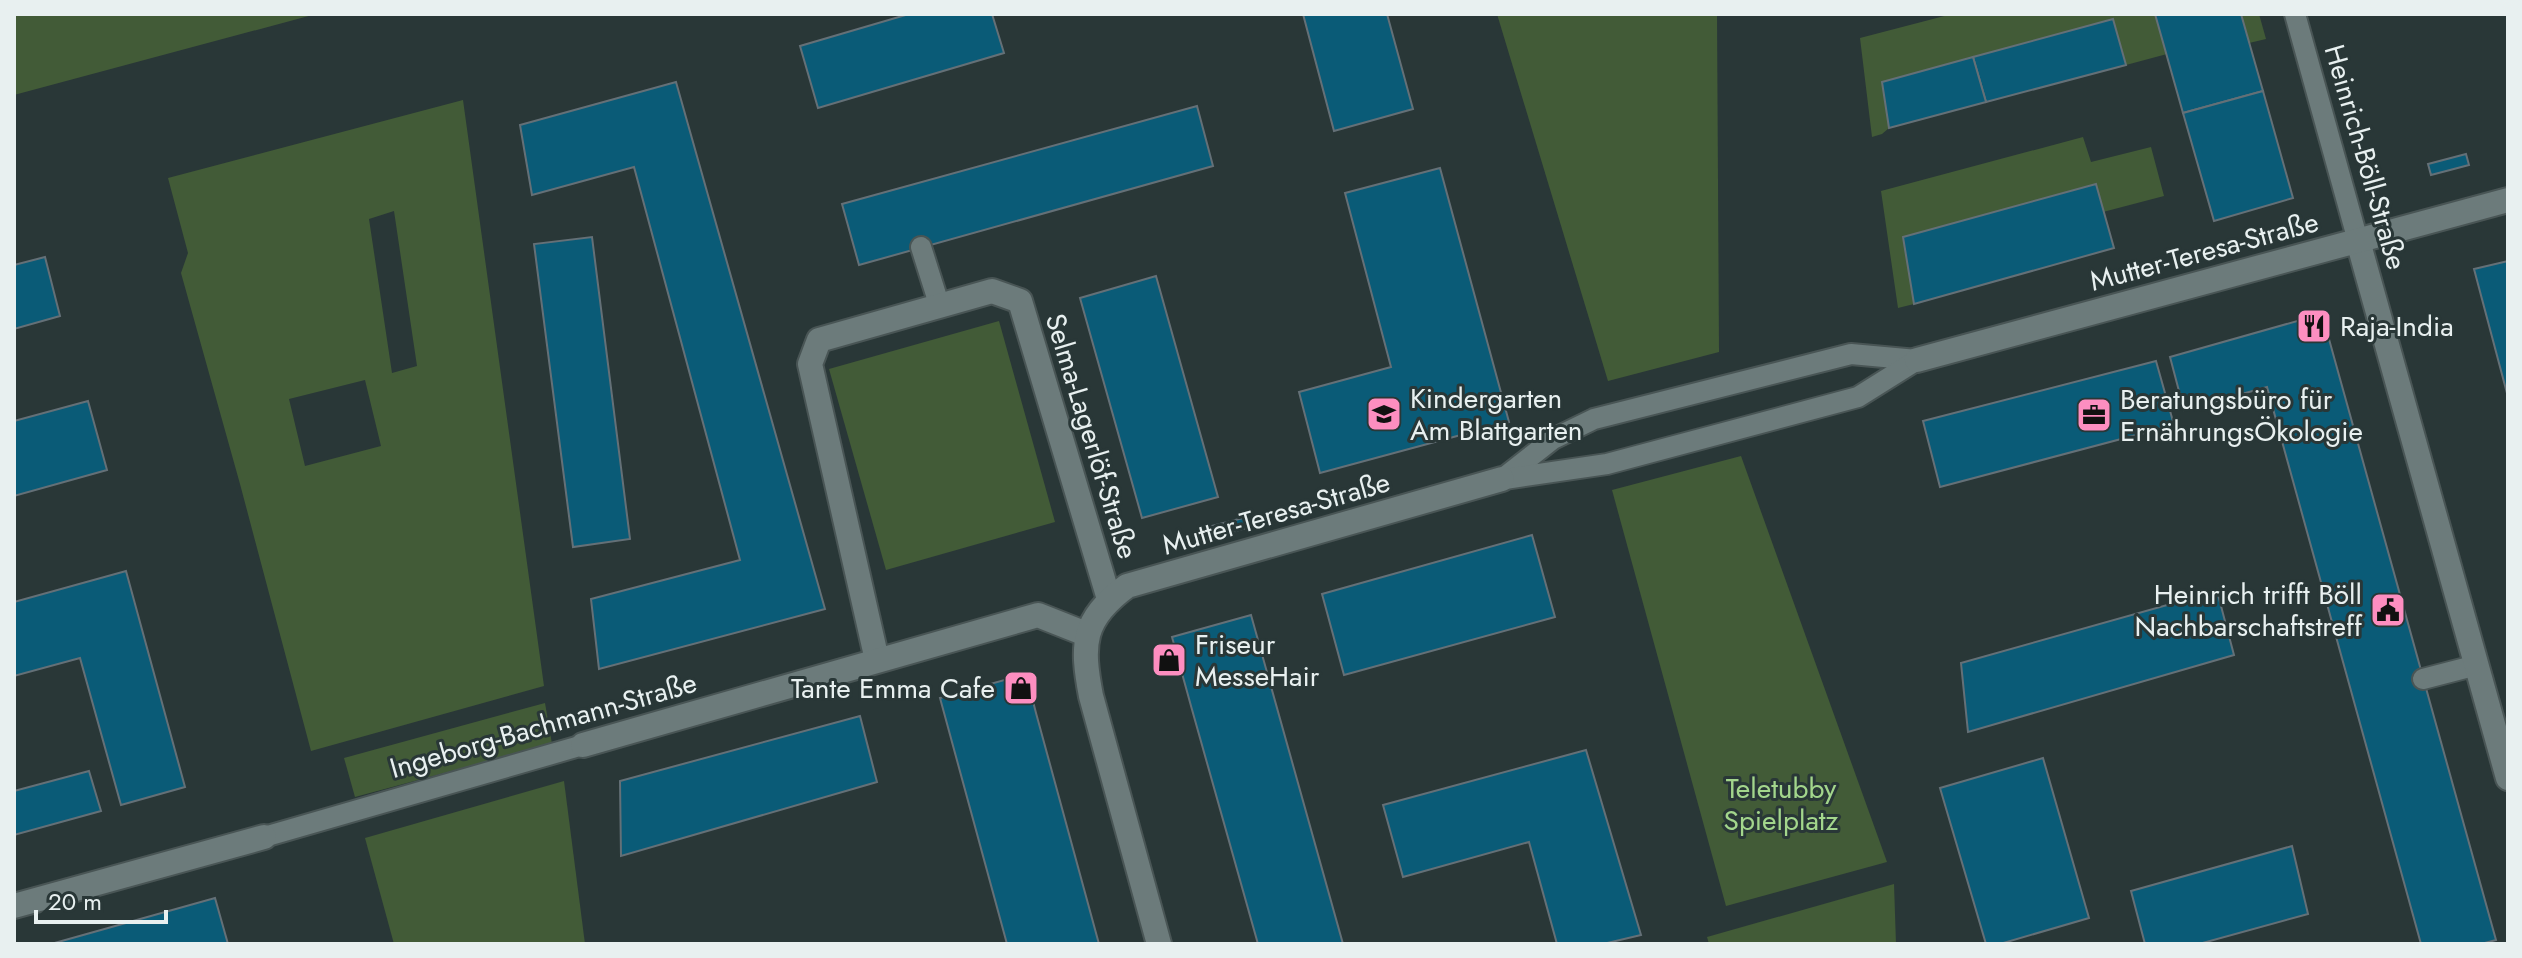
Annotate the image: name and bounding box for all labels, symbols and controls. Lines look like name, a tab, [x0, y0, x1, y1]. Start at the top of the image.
street label: Heinrich-Böll-Straße	[2314, 40, 2417, 274]
street label: Mutter-Teresa-Straße	[2085, 201, 2323, 302]
place label: Raja-India	[2340, 306, 2454, 347]
restaurant icon: Raja-India	[2295, 307, 2333, 345]
street label: Selma-Lagerlöf-Straße	[1035, 308, 1148, 564]
place label: Kindergarten Am Blattgarten	[1410, 378, 1583, 451]
place label: Beratungsbüro für ErnährungsÖkologie	[2120, 379, 2363, 452]
school or university icon: Kindergarten Am Blattgarten	[1365, 395, 1403, 433]
office icon: Beratungsbüro für ErnährungsÖkologie	[2075, 396, 2113, 434]
street label: Mutter-Teresa-Straße	[1158, 461, 1395, 566]
place label: Heinrich trifft Böll Nachbarschaftstreff	[2135, 574, 2363, 647]
public building icon: Heinrich trifft Böll Nachbarschaftstreff	[2369, 591, 2407, 629]
place label: Friseur MesseHair	[1195, 624, 1320, 697]
shop icon: Friseur MesseHair	[1150, 641, 1188, 679]
street label: Ingeborg-Bachmann-Straße	[385, 662, 701, 789]
place label: Tante Emma Cafe	[791, 668, 995, 709]
shop icon: Tante Emma Cafe	[1002, 669, 1040, 707]
park label: Teletubby Spielplatz	[1724, 768, 1839, 841]
scale bar	[36, 874, 166, 924]
text: 20 m	[48, 884, 102, 919]

